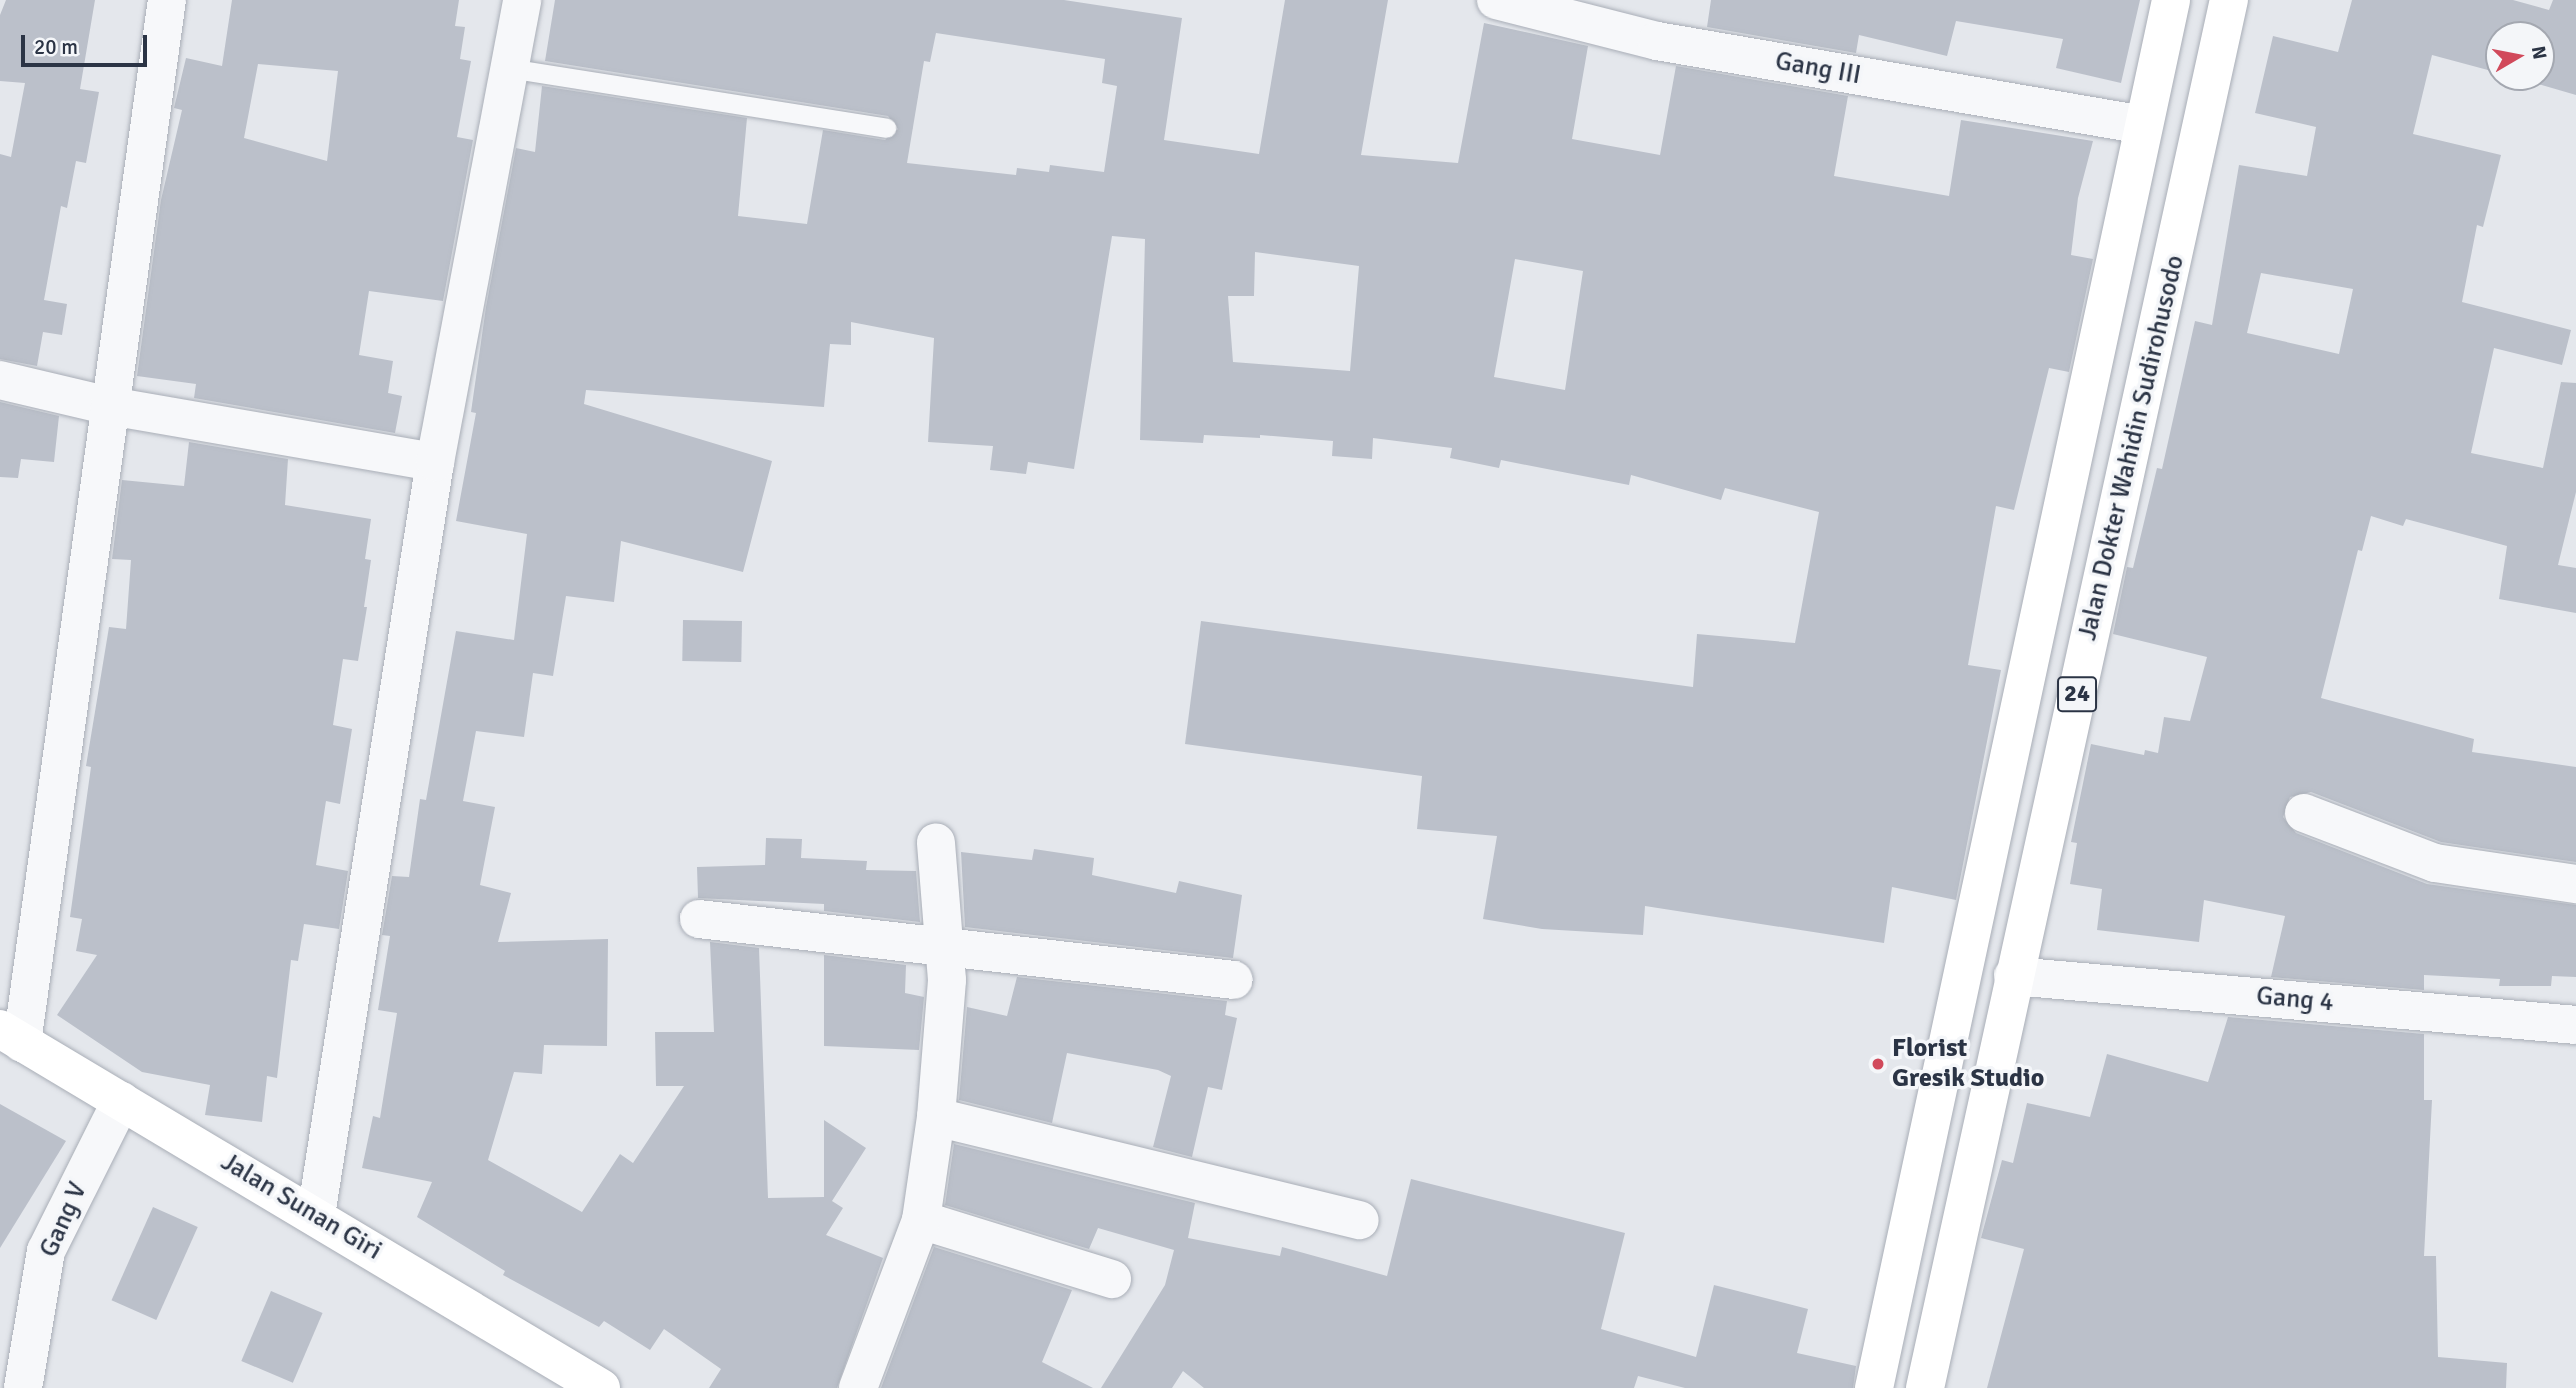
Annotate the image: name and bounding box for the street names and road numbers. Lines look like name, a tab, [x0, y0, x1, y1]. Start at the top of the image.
street label: Gang III	[1773, 46, 1863, 92]
street label: Jalan Dokter Wahidin Sudirohusodo	[2072, 252, 2192, 644]
road number: 24	[2056, 674, 2098, 714]
street label: Gang 4	[2255, 981, 2335, 1019]
street label: Jalan Sunan Giri	[215, 1147, 387, 1267]
street label: Gang V	[34, 1178, 94, 1262]

